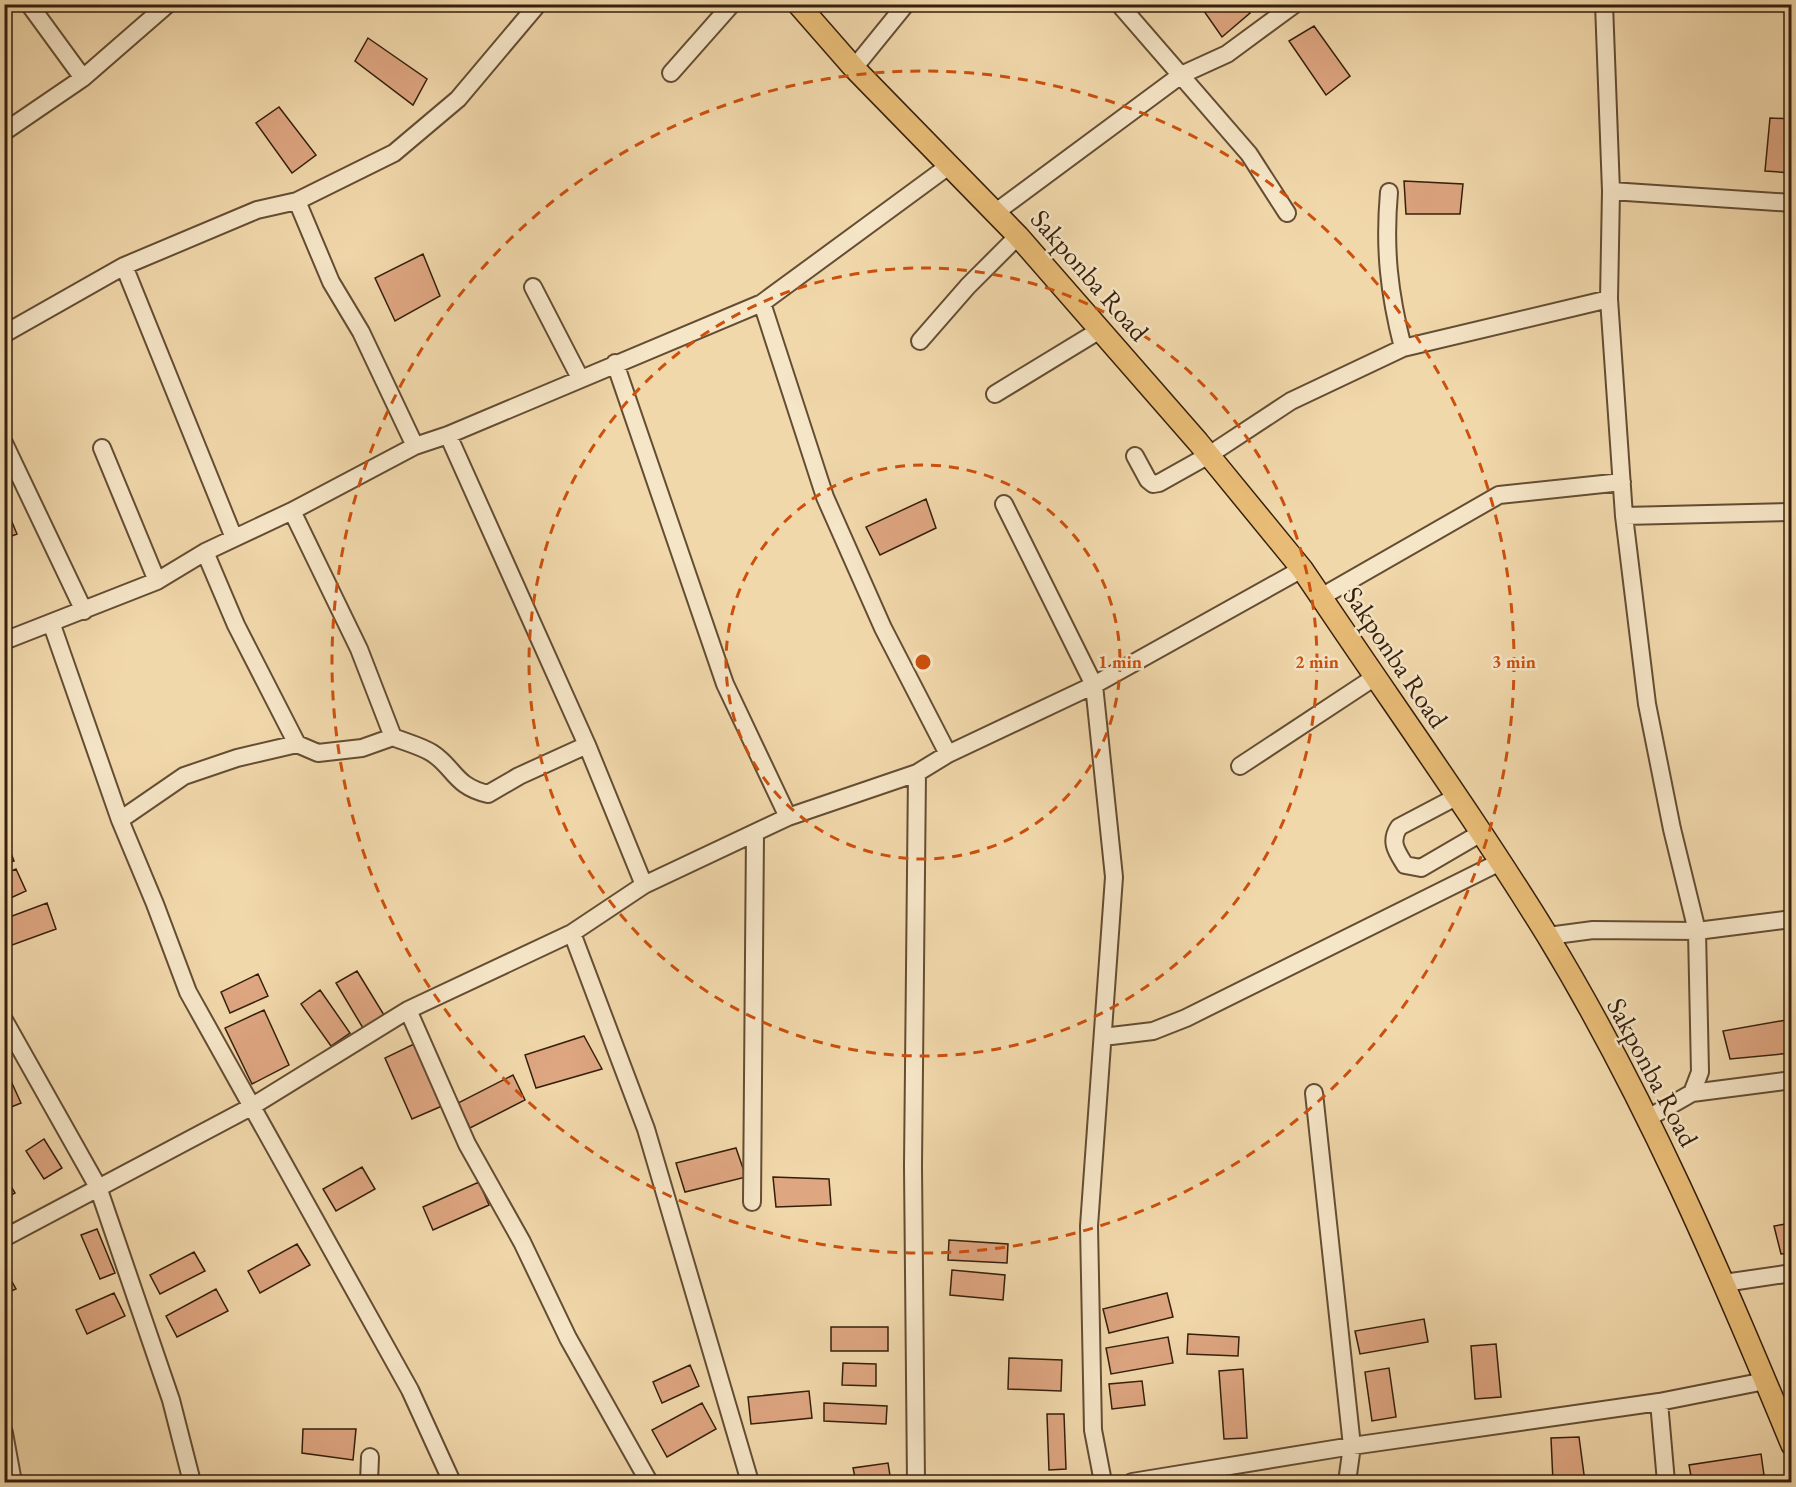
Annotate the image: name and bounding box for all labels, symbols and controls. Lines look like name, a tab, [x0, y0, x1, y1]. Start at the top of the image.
street label: Sakponba Road	[1023, 202, 1157, 348]
street label: Sakponba Road	[1336, 579, 1456, 735]
text: 1 min	[1098, 650, 1142, 673]
text: 2 min	[1295, 650, 1339, 673]
text: 3 min	[1492, 650, 1536, 673]
centre of rings	[913, 652, 933, 672]
street label: Sakponba Road	[1599, 992, 1707, 1153]

